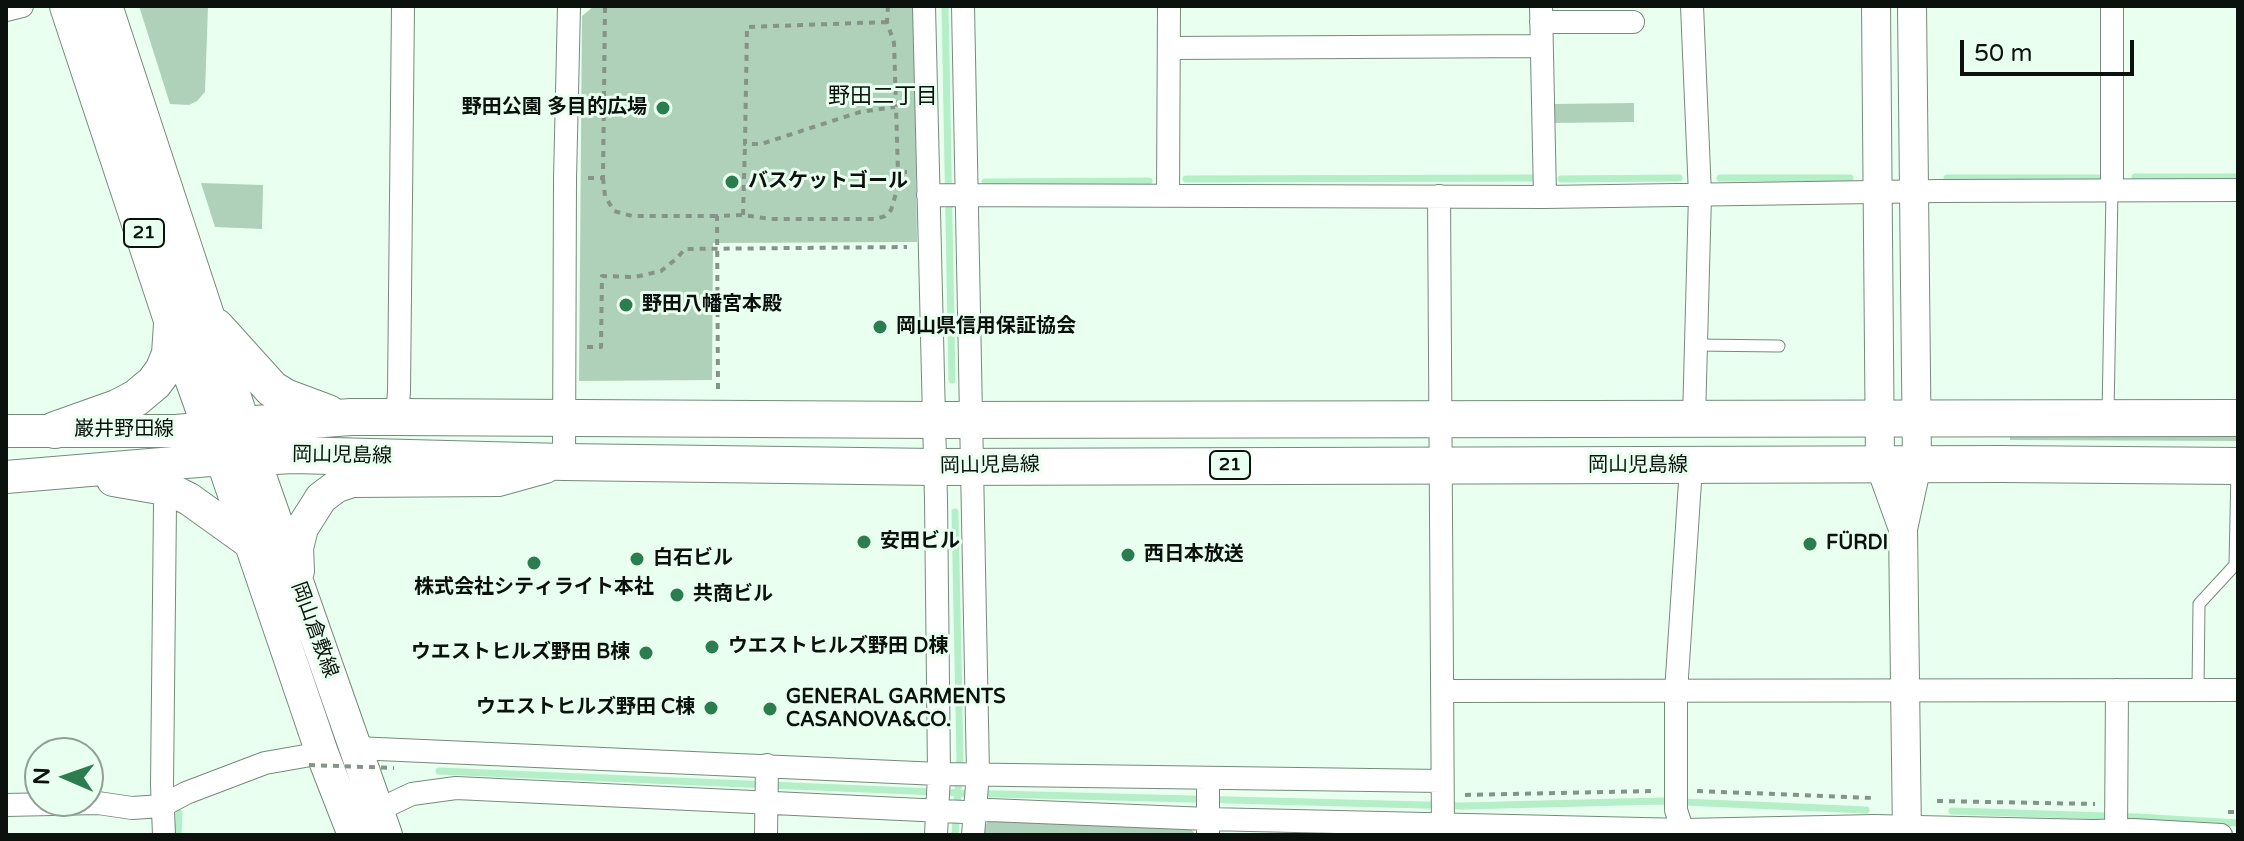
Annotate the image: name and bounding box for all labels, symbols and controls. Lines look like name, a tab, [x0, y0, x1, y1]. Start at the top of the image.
scale bar	[1964, 24, 2138, 74]
text: 50 m	[1974, 39, 2032, 68]
district label: 野田二丁目	[828, 84, 938, 110]
place label: 野田公園 多目的広場	[462, 96, 647, 120]
marker: 野田公園 多目的広場	[654, 99, 672, 117]
place label: バスケットゴール	[748, 170, 908, 194]
marker: バスケットゴール	[723, 173, 741, 191]
road number: 21	[124, 219, 164, 247]
place label: 野田八幡宮本殿	[642, 293, 782, 317]
marker: 野田八幡宮本殿	[617, 296, 635, 314]
place label: 岡山県信用保証協会	[896, 315, 1076, 339]
marker: 岡山県信用保証協会	[871, 318, 889, 336]
street label: 巌井野田線	[74, 418, 174, 442]
street label: 岡山児島線	[292, 443, 392, 469]
road number: 21	[1210, 451, 1250, 479]
street label: 岡山児島線	[940, 453, 1040, 479]
street label: 岡山児島線	[1588, 454, 1688, 478]
place label: 安田ビル	[880, 530, 960, 554]
place label: FÜRDI	[1826, 532, 1888, 556]
marker: 安田ビル	[855, 533, 873, 551]
marker: FÜRDI	[1801, 535, 1819, 553]
place label: 西日本放送	[1144, 543, 1244, 567]
marker: 西日本放送	[1119, 546, 1137, 564]
place label: 白石ビル	[653, 547, 733, 571]
marker: 白石ビル	[628, 550, 646, 568]
marker: 株式会社シティライト本社	[525, 554, 543, 572]
place label: 株式会社シティライト本社	[414, 576, 654, 600]
street label: 岡山倉敷線	[286, 579, 342, 681]
place label: 共商ビル	[693, 583, 773, 607]
marker: 共商ビル	[668, 586, 686, 604]
place label: ウエストヒルズ野田 D棟	[728, 635, 948, 659]
marker: ウエストヒルズ野田 D棟	[703, 638, 721, 656]
place label: ウエストヒルズ野田 B棟	[411, 641, 630, 665]
marker: ウエストヒルズ野田 B棟	[637, 644, 655, 662]
place label: GENERAL GARMENTS CASANOVA&CO.	[786, 686, 1006, 733]
place label: ウエストヒルズ野田 C棟	[476, 696, 695, 720]
marker: ウエストヒルズ野田 C棟	[702, 699, 720, 717]
marker: GENERAL GARMENTS CASANOVA&CO.	[761, 700, 779, 718]
north arrow	[24, 737, 104, 817]
text: N	[29, 767, 55, 786]

